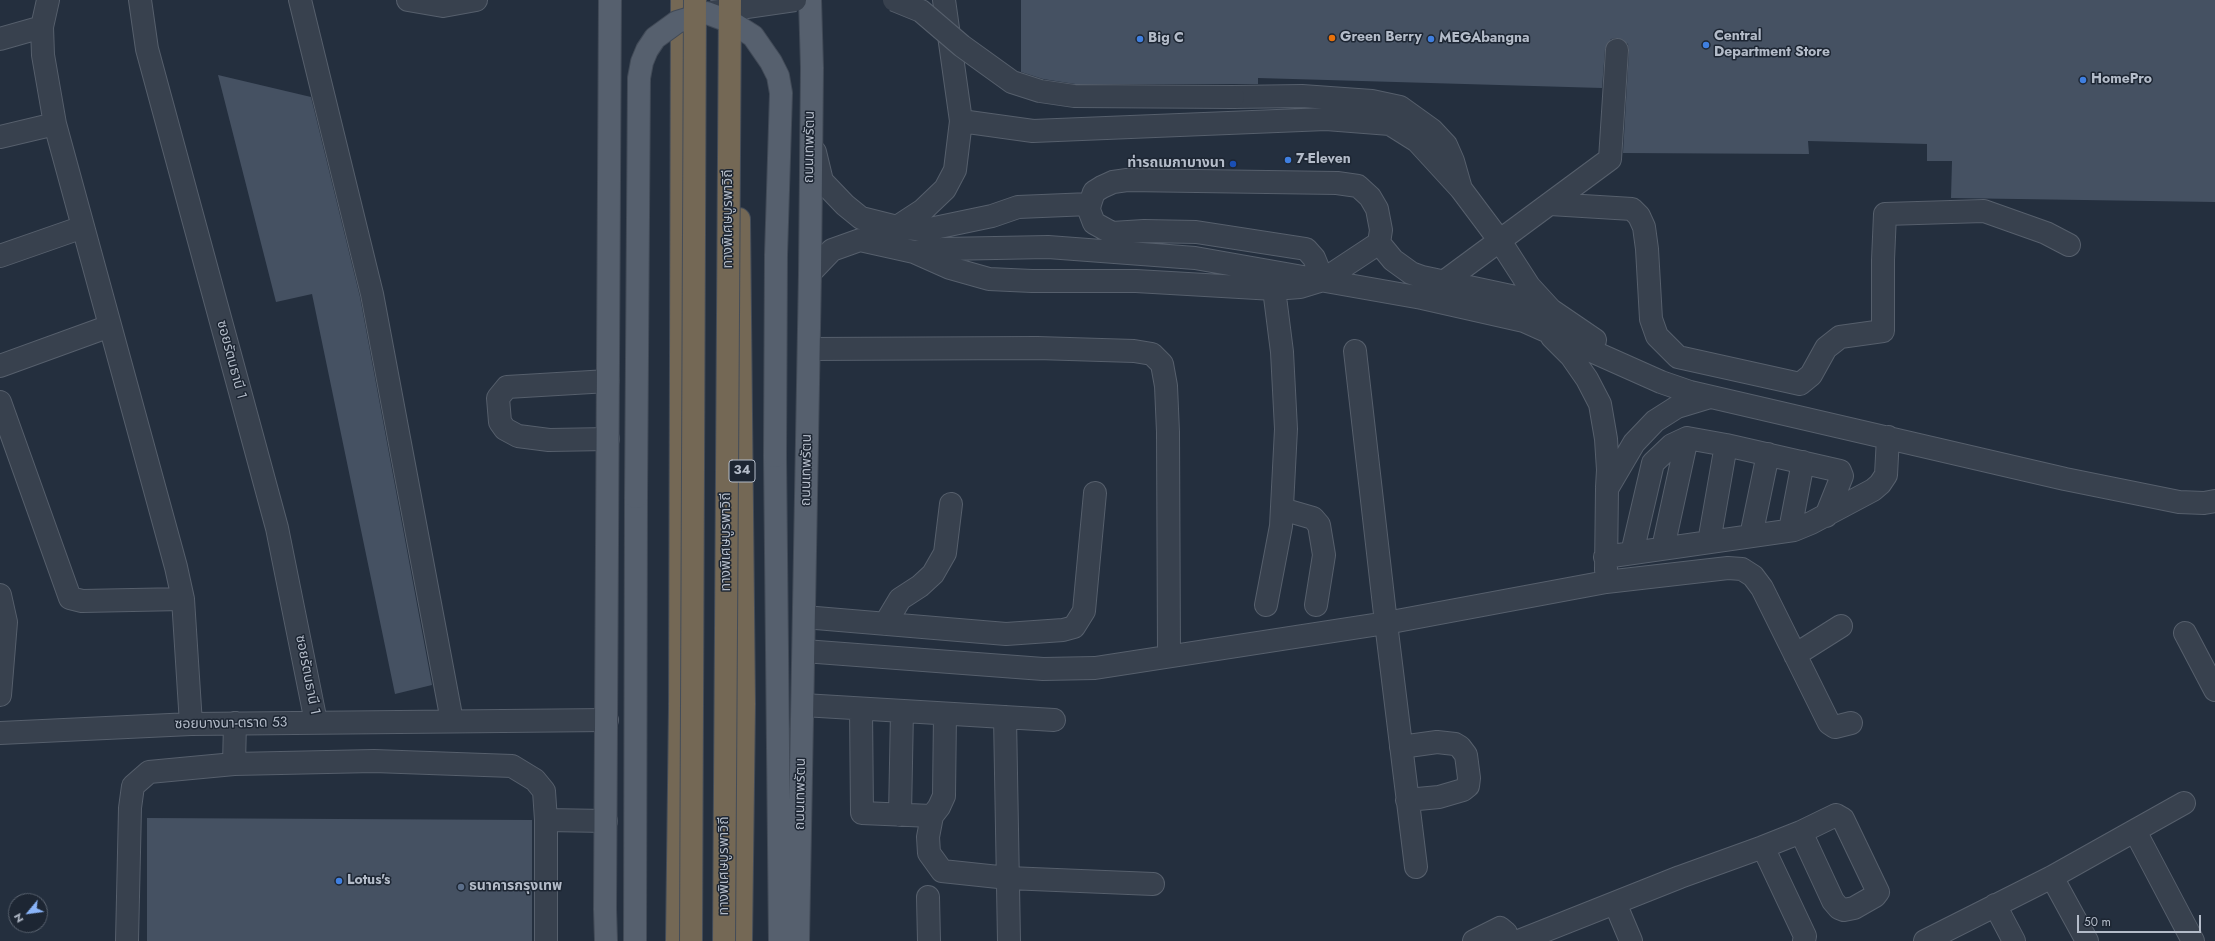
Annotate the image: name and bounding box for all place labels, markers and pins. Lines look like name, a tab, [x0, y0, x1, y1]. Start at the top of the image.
place label: Central Department Store	[1714, 29, 1830, 62]
place label: Green Berry	[1340, 30, 1422, 46]
place label: Big C	[1148, 31, 1184, 47]
place label: MEGAbangna	[1439, 31, 1530, 47]
marker: Green Berry	[1327, 33, 1337, 43]
marker: Big C	[1135, 34, 1145, 44]
marker: MEGAbangna	[1426, 34, 1436, 44]
marker: Central Department Store	[1701, 40, 1711, 50]
place label: HomePro	[2091, 72, 2152, 88]
marker: HomePro	[2078, 75, 2088, 85]
place label: 7-Eleven	[1296, 152, 1351, 168]
marker: 7-Eleven	[1283, 155, 1293, 165]
place label: ท่ารถเมกาบางนา	[1127, 156, 1225, 172]
marker: ท่ารถเมกาบางนา	[1228, 159, 1238, 169]
place label: Lotus's	[347, 873, 390, 889]
marker: Lotus's	[334, 876, 344, 886]
place label: ธนาคารกรุงเทพ	[469, 879, 562, 895]
marker: ธนาคารกรุงเทพ	[456, 882, 466, 892]

